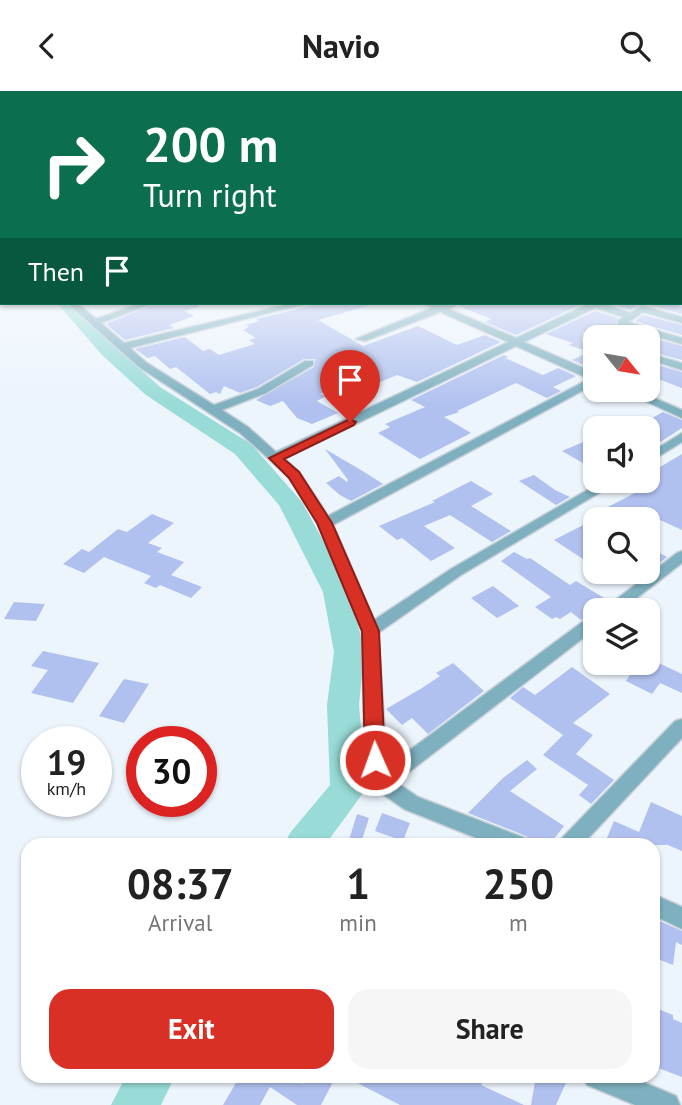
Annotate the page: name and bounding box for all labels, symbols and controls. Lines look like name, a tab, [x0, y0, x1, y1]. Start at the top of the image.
text: Navio	[302, 25, 380, 67]
icon: back	[28, 27, 66, 65]
icon: search	[616, 27, 654, 65]
text: 200 m	[143, 112, 278, 176]
icon: right	[28, 119, 119, 210]
text: Turn right	[143, 174, 277, 216]
icon: arrive	[98, 252, 136, 290]
text: Then	[28, 255, 84, 288]
north arrow	[583, 325, 660, 403]
map controls	[583, 325, 660, 675]
pin	[320, 350, 380, 422]
icon: arrive	[331, 361, 369, 399]
button: sound	[583, 416, 660, 493]
button: search	[583, 507, 660, 584]
button: layers	[583, 598, 660, 675]
position arrow	[338, 723, 412, 797]
speed limit sign: 30	[126, 726, 217, 817]
text: 19	[47, 739, 86, 785]
text: km/h	[47, 777, 86, 800]
text: 08:37	[127, 856, 233, 911]
text: 1	[346, 856, 370, 911]
text: 250	[483, 856, 554, 911]
text: Arrival	[148, 908, 212, 937]
text: min	[339, 908, 377, 937]
text: m	[509, 908, 528, 937]
button: Exit	[49, 989, 334, 1069]
button: Share	[348, 989, 632, 1069]

